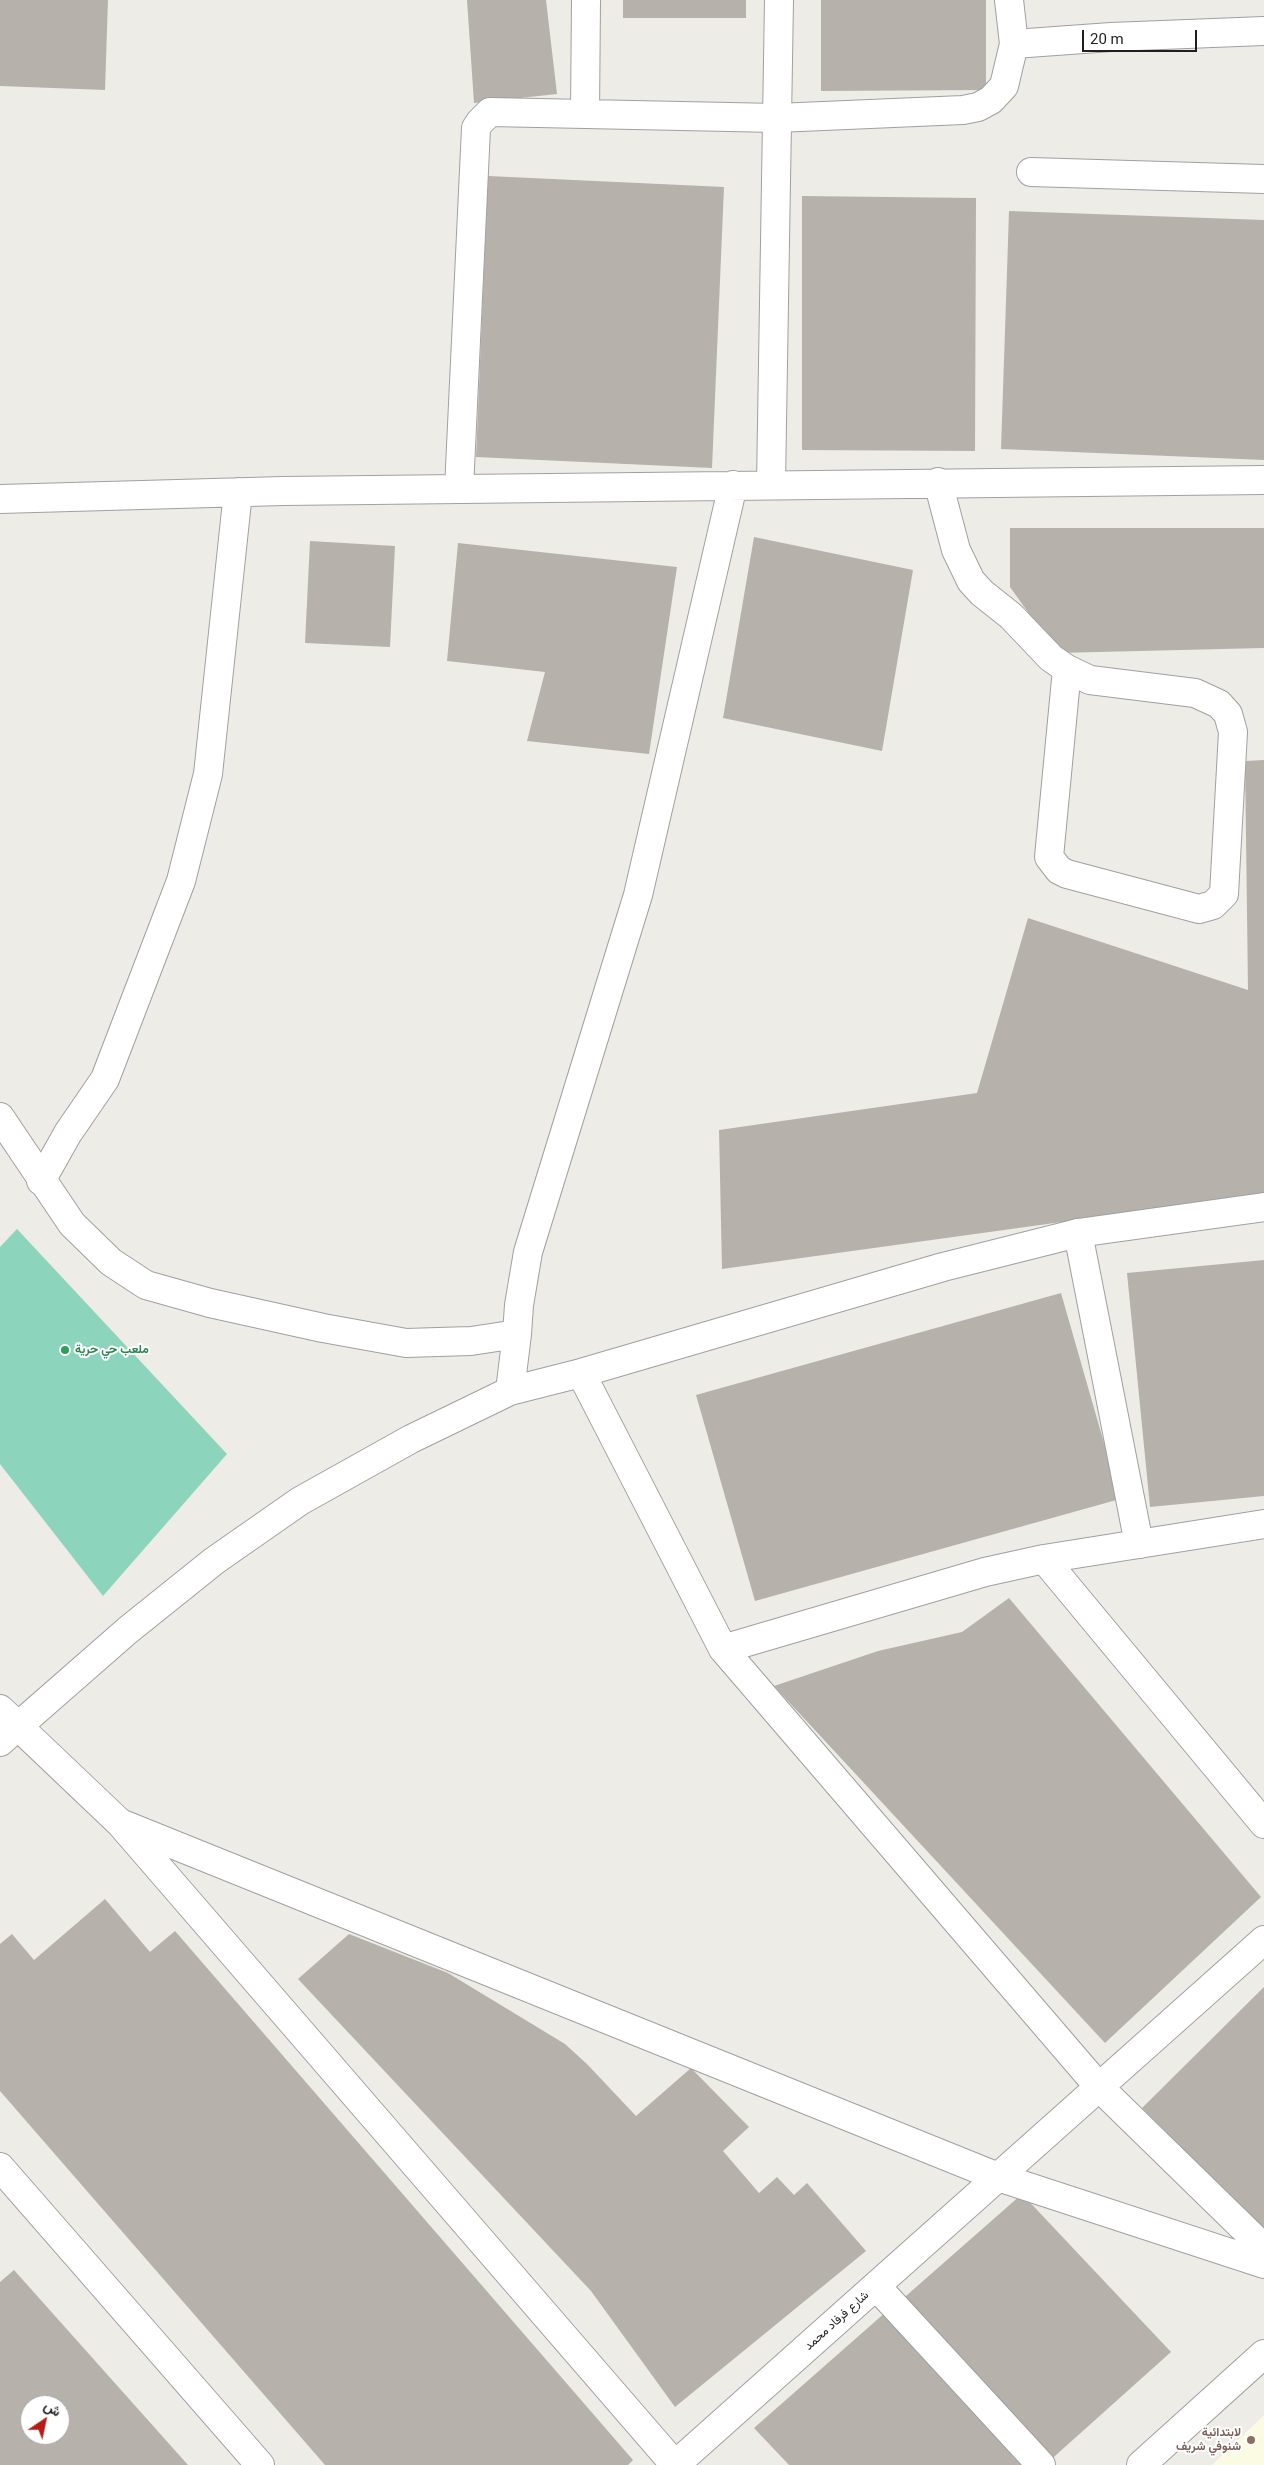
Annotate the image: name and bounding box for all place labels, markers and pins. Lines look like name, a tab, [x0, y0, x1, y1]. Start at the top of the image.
place label: ملعب حي حرية	[75, 1343, 149, 1357]
marker: ملعب حي حرية	[59, 1344, 71, 1356]
place label: لابتدائية شنوفي شريف	[1176, 2426, 1241, 2454]
marker: لابتدائية شنوفي شريف	[1245, 2434, 1257, 2446]

